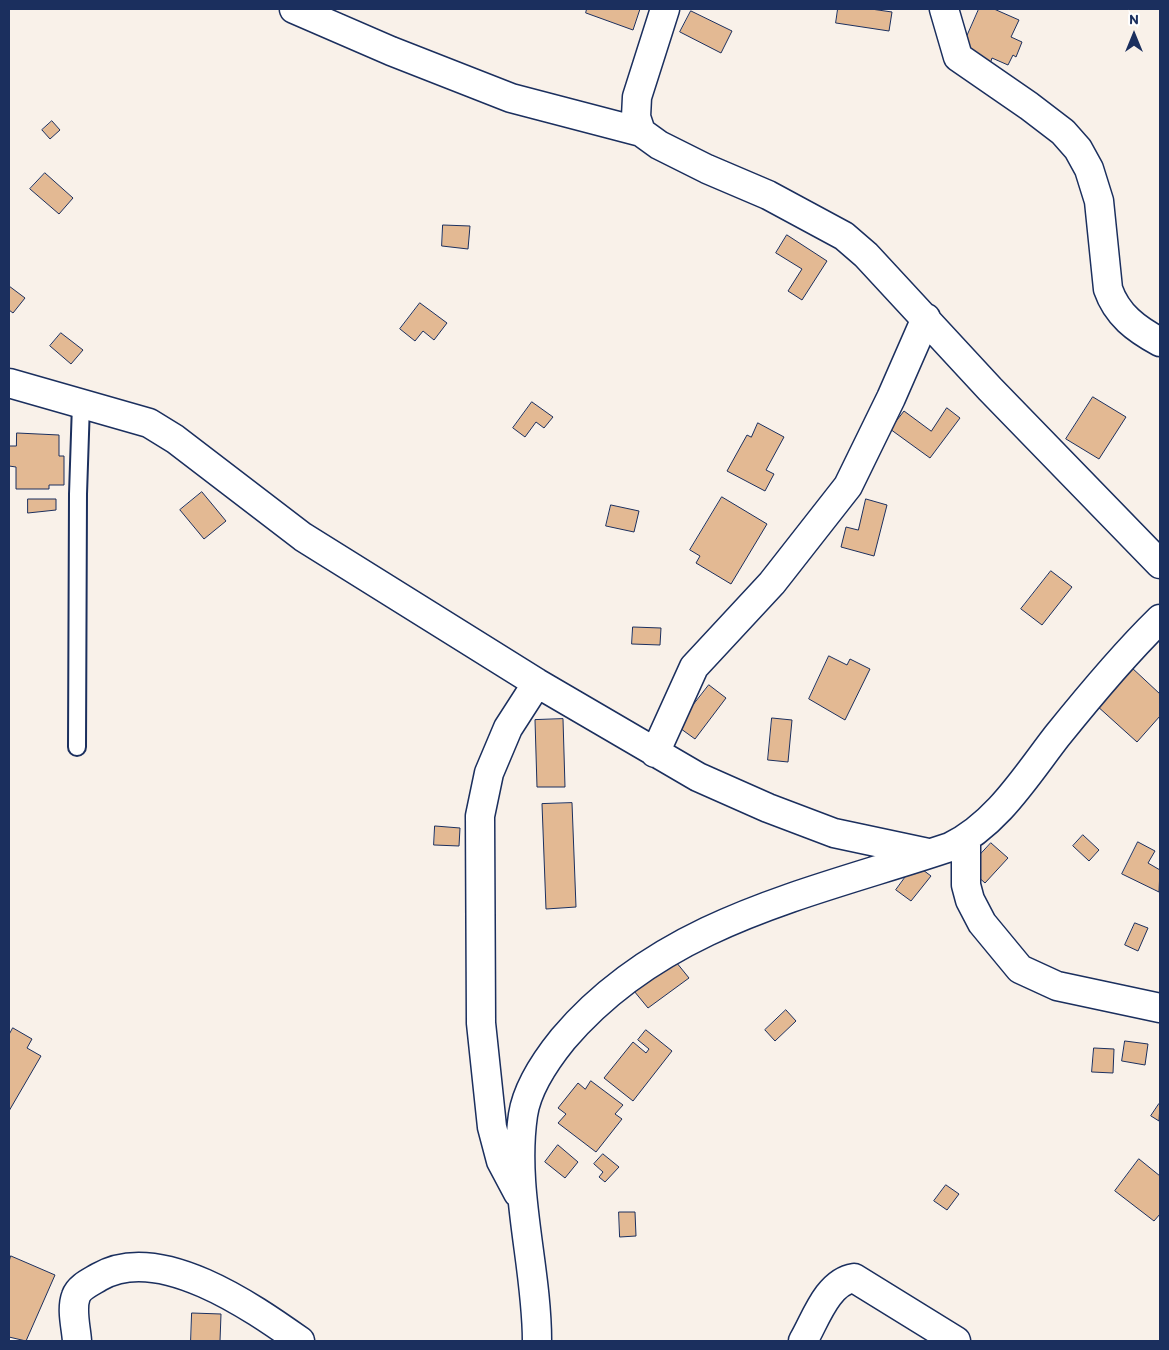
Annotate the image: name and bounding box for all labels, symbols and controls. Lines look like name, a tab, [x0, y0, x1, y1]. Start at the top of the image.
north arrow	[1109, 10, 1159, 60]
text: N	[1129, 11, 1139, 28]

